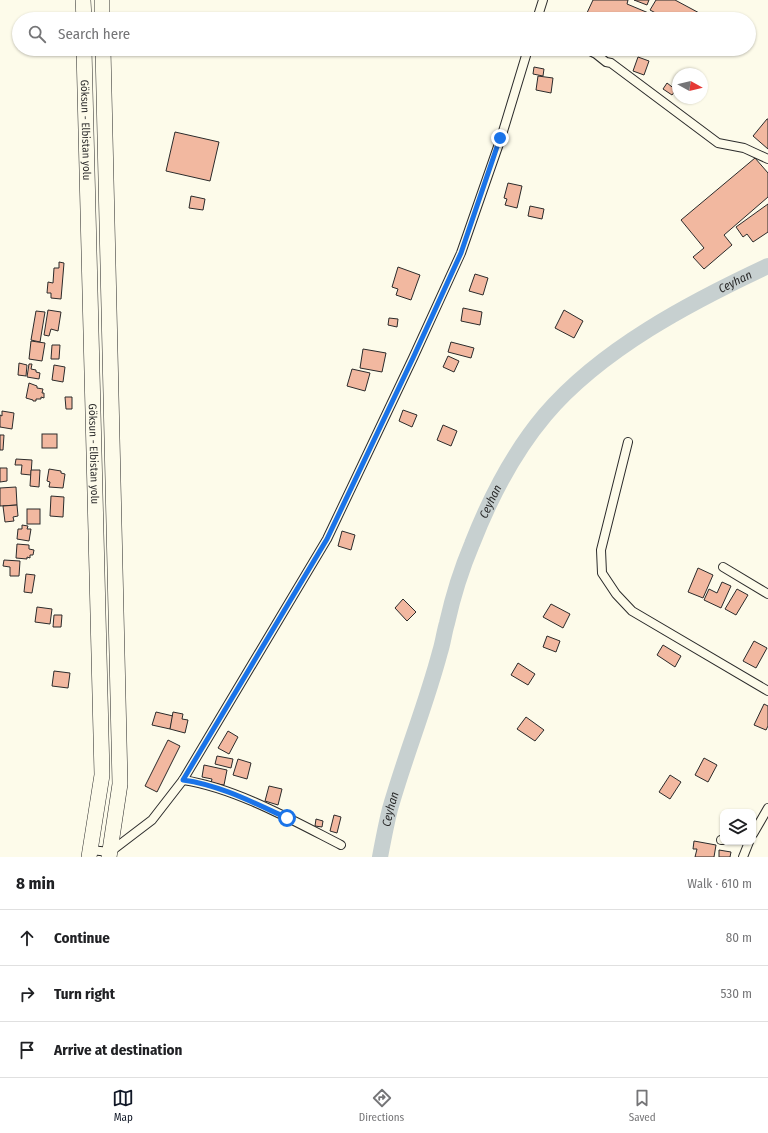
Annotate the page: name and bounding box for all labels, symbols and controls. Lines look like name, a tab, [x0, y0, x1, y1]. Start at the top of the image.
search box	[12, 12, 756, 56]
icon: search	[26, 23, 48, 45]
text: Search here	[58, 25, 130, 43]
north arrow	[672, 68, 708, 104]
street label: Göksun - Elbistan yolu	[78, 79, 93, 181]
route end	[491, 129, 509, 147]
water label: Ceyhan	[716, 268, 754, 296]
street label: Göksun - Elbistan yolu	[86, 403, 101, 504]
water label: Ceyhan	[477, 482, 505, 520]
water label: Ceyhan	[379, 790, 402, 828]
route start	[278, 809, 296, 827]
map controls	[720, 809, 756, 845]
button: layers	[720, 809, 756, 845]
text: 8 min	[16, 873, 55, 894]
text: Walk · 610 m	[687, 876, 752, 891]
icon: ahead	[16, 927, 38, 949]
text: Continue	[54, 929, 110, 947]
text: 80 m	[726, 930, 752, 945]
icon: right	[16, 983, 38, 1005]
text: Turn right	[54, 985, 115, 1003]
text: 530 m	[720, 986, 752, 1001]
icon: arrive	[16, 1039, 38, 1061]
text: Arrive at destination	[54, 1041, 182, 1059]
tab: Map	[112, 1087, 134, 1124]
tab: Directions	[359, 1087, 404, 1124]
tab: Saved	[629, 1087, 656, 1124]

